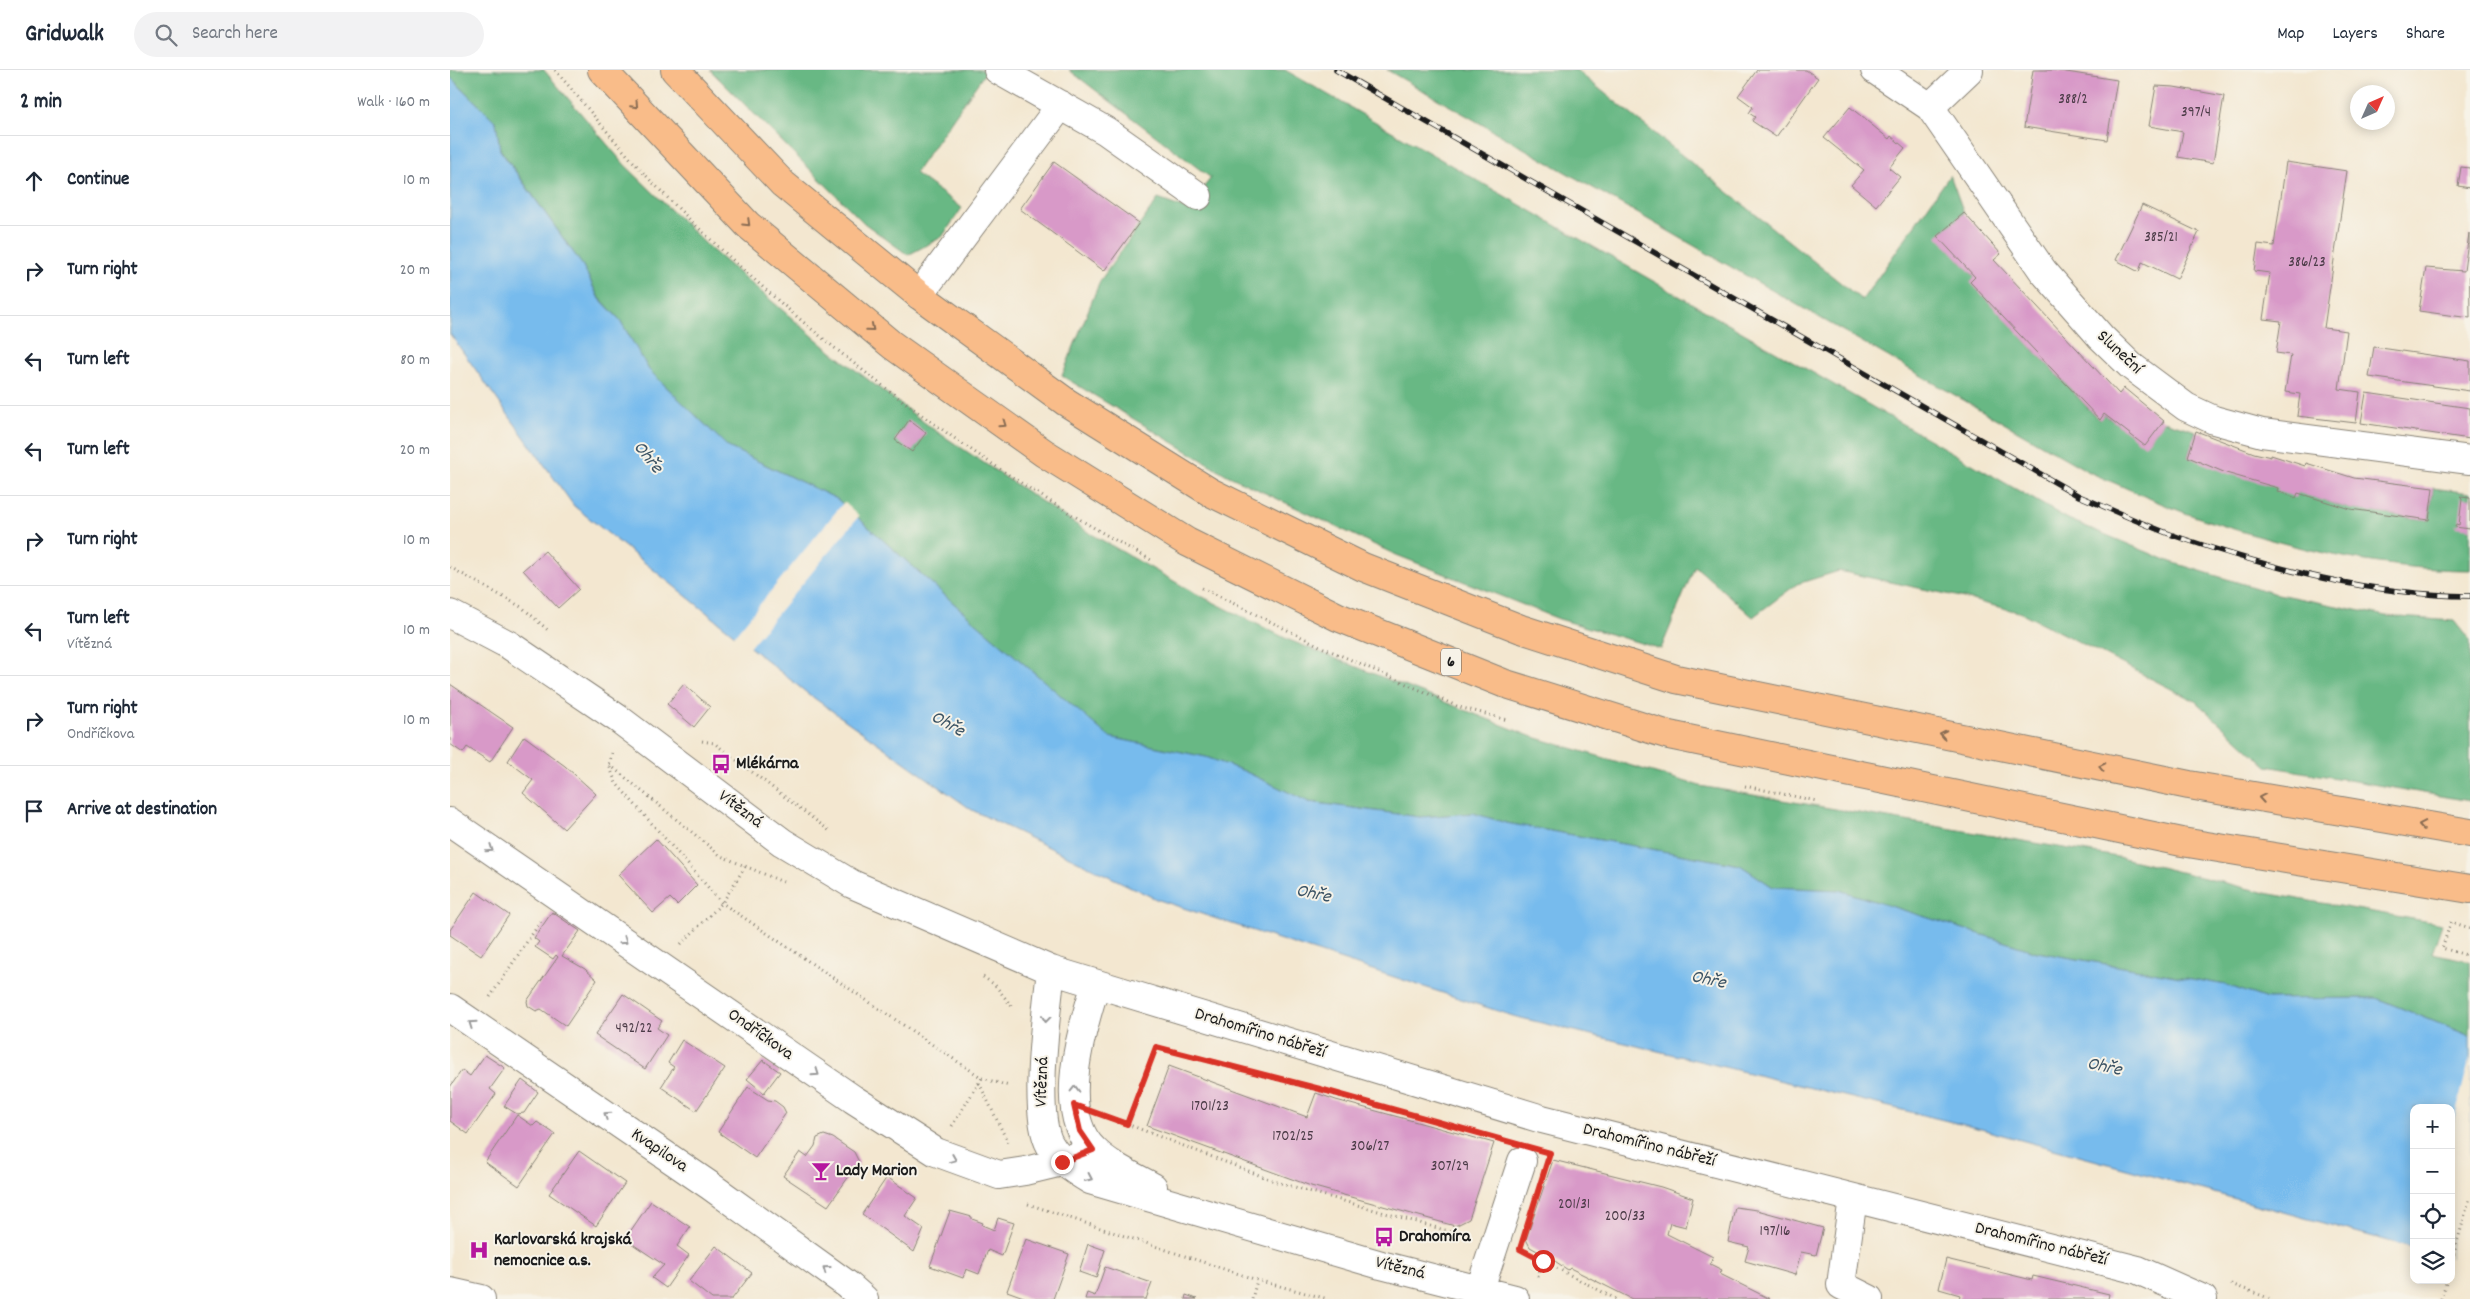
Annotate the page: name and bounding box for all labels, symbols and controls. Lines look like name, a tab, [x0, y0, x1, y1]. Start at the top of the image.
search box	[134, 12, 484, 57]
text: Gridwalk	[25, 18, 104, 52]
icon: search	[152, 21, 180, 49]
text: Search here	[192, 21, 278, 48]
text: Map	[2277, 22, 2304, 47]
text: Layers	[2332, 22, 2378, 47]
text: Share	[2406, 22, 2445, 47]
north arrow	[2350, 85, 2395, 130]
text: 2 min	[20, 88, 62, 118]
house number: 388/2	[2058, 89, 2088, 111]
text: Walk · 160 m	[357, 91, 430, 114]
one-way arrow	[629, 100, 638, 109]
house number: 397/4	[2181, 102, 2211, 124]
icon: ahead	[20, 167, 48, 195]
text: Continue	[67, 167, 129, 194]
text: 10 m	[403, 169, 430, 192]
one-way arrow	[742, 217, 751, 226]
house number: 385/21	[2144, 227, 2178, 249]
house number: 386/23	[2288, 252, 2326, 274]
icon: right	[20, 257, 48, 285]
text: Turn right	[67, 257, 138, 284]
text: 20 m	[400, 259, 430, 282]
one-way arrow	[866, 322, 875, 331]
street label: Sluneční	[2090, 325, 2149, 382]
icon: left	[20, 347, 48, 375]
text: Turn left	[67, 347, 130, 374]
text: 80 m	[400, 349, 430, 372]
one-way arrow	[997, 418, 1006, 426]
water label: Ohře	[626, 436, 670, 481]
icon: left	[20, 437, 48, 465]
text: Turn left	[67, 437, 130, 464]
text: 20 m	[400, 439, 430, 462]
icon: right	[20, 527, 48, 555]
text: Turn right	[67, 527, 138, 554]
text: 10 m	[403, 529, 430, 552]
text: Turn left	[67, 606, 130, 633]
icon: left	[20, 617, 48, 645]
text: 10 m	[403, 619, 430, 642]
text: Vítězná	[67, 633, 112, 656]
road number: 6	[1441, 648, 1461, 676]
text: Turn right	[67, 696, 138, 723]
water label: Ohře	[925, 705, 970, 746]
icon: right	[20, 707, 48, 735]
text: 10 m	[403, 709, 430, 732]
text: Ondříčkova	[67, 723, 134, 746]
one-way arrow	[1939, 730, 1947, 740]
place label: Mlékárna	[736, 752, 799, 777]
bus stop icon: Mlékárna	[710, 753, 732, 775]
one-way arrow	[2098, 762, 2107, 773]
street label: Vítězná	[712, 785, 768, 835]
one-way arrow	[2257, 793, 2266, 803]
icon: arrive	[20, 797, 48, 825]
text: Arrive at destination	[67, 797, 217, 824]
one-way arrow	[2418, 820, 2426, 830]
one-way arrow	[484, 843, 494, 852]
water label: Ohře	[1293, 878, 1335, 912]
one-way arrow	[618, 935, 628, 944]
water label: Ohře	[1688, 964, 1730, 998]
street label: Drahomířino nábřeží	[1191, 1002, 1330, 1066]
street label: Ondříčkova	[722, 1003, 799, 1067]
one-way arrow	[1041, 1015, 1052, 1023]
house number: 492/22	[615, 1018, 653, 1040]
one-way arrow	[468, 1021, 478, 1030]
water label: Ohře	[2084, 1051, 2126, 1085]
street label: Vítězná	[1030, 1056, 1056, 1108]
one-way arrow	[810, 1067, 819, 1076]
one-way arrow	[1070, 1085, 1080, 1093]
house number: 1701/23	[1191, 1096, 1229, 1118]
map controls	[2410, 1104, 2455, 1284]
button: +	[2410, 1104, 2455, 1149]
one-way arrow	[603, 1112, 612, 1121]
street label: Drahomířino nábřeží	[1580, 1117, 1720, 1175]
street label: Kvapilova	[625, 1123, 693, 1180]
house number: 1702/25	[1272, 1126, 1314, 1148]
house number: 306/27	[1351, 1136, 1390, 1158]
button: −	[2410, 1149, 2455, 1194]
route end	[1051, 1151, 1074, 1174]
one-way arrow	[949, 1153, 957, 1163]
house number: 307/29	[1431, 1156, 1469, 1178]
place label: Lady Marion	[836, 1159, 917, 1184]
bar icon: Lady Marion	[810, 1160, 832, 1182]
one-way arrow	[1084, 1172, 1093, 1183]
house number: 201/31	[1558, 1194, 1590, 1216]
button: locate	[2410, 1194, 2455, 1239]
house number: 200/33	[1605, 1206, 1645, 1228]
street label: Drahomířino nábřeží	[1972, 1216, 2112, 1274]
house number: 197/16	[1760, 1221, 1790, 1243]
place label: Drahomíra	[1399, 1225, 1471, 1250]
bus stop icon: Drahomíra	[1373, 1226, 1395, 1248]
place label: Karlovarská krajská nemocnice a.s.	[494, 1228, 633, 1274]
hospital icon: Karlovarská krajská nemocnice a.s.	[468, 1239, 490, 1261]
button: layers	[2410, 1239, 2455, 1284]
route start	[1532, 1250, 1555, 1273]
street label: Vítězná	[1372, 1251, 1428, 1287]
one-way arrow	[822, 1266, 831, 1275]

